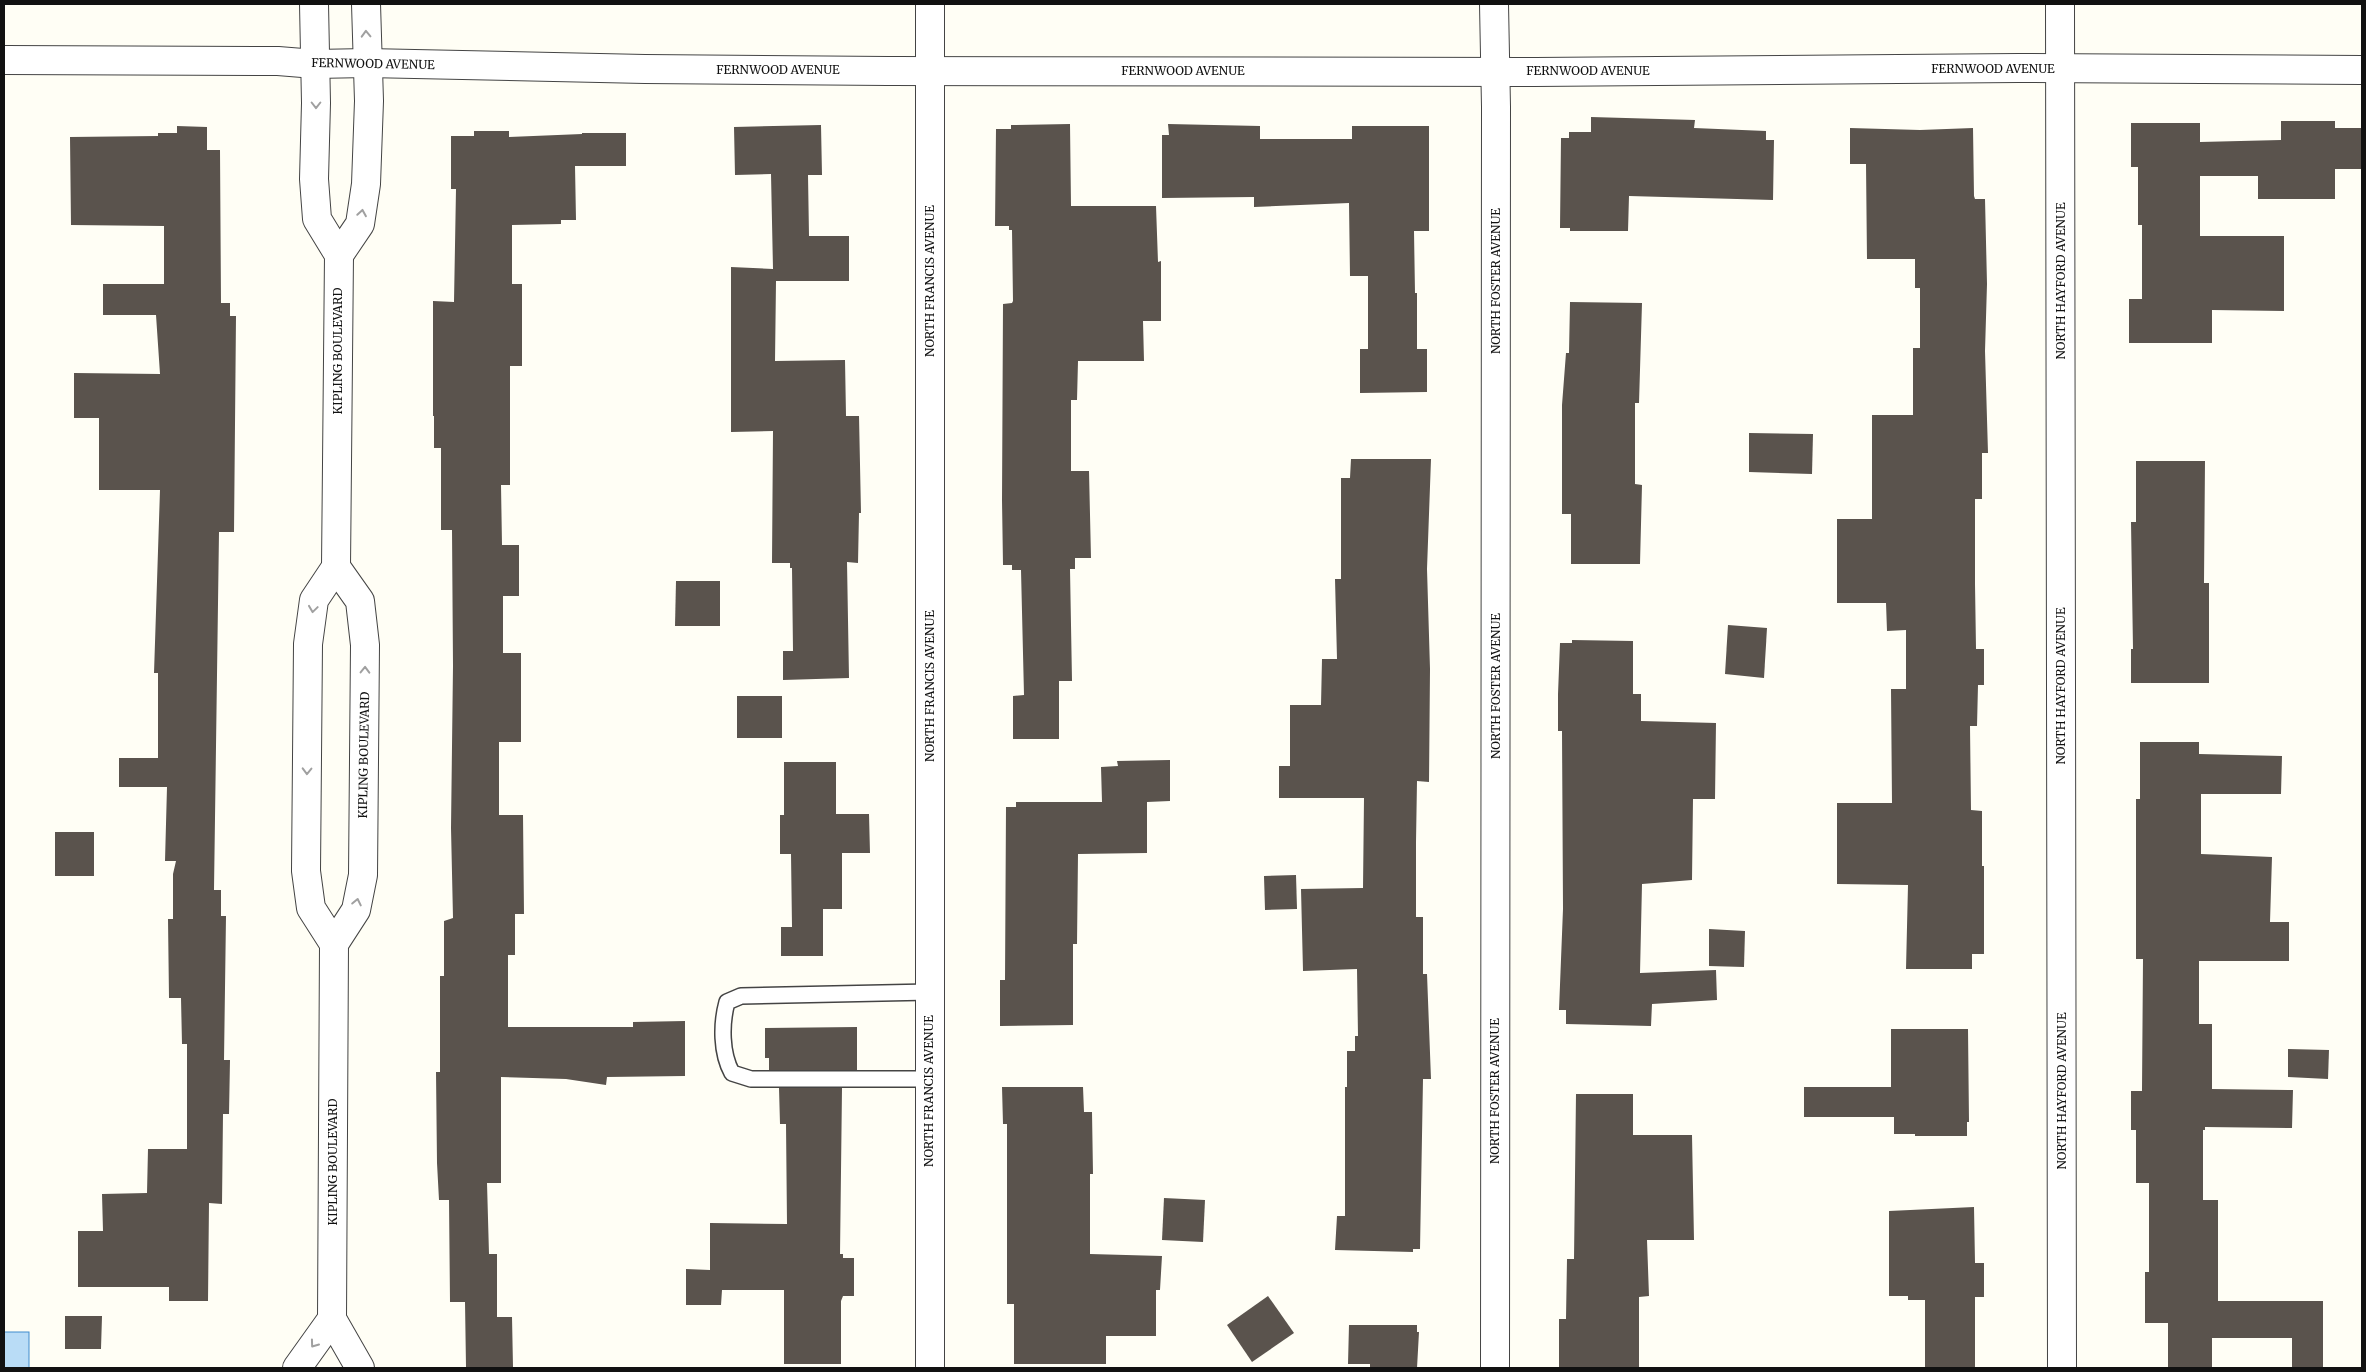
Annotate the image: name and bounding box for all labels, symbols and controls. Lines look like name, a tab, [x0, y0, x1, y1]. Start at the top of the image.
one-way arrow	[361, 29, 372, 37]
street label: FERNWOOD AVENUE	[311, 55, 435, 72]
street label: FERNWOOD AVENUE	[1931, 61, 2055, 76]
street label: FERNWOOD AVENUE	[716, 62, 840, 77]
street label: FERNWOOD AVENUE	[1121, 63, 1245, 78]
street label: FERNWOOD AVENUE	[1526, 63, 1650, 78]
one-way arrow	[311, 102, 321, 109]
street label: NORTH HAYFORD AVENUE	[2053, 202, 2068, 360]
street label: NORTH FRANCIS AVENUE	[922, 205, 937, 357]
street label: NORTH FOSTER AVENUE	[1488, 208, 1503, 354]
one-way arrow	[356, 209, 367, 217]
street label: KIPLING BOULEVARD	[330, 288, 345, 414]
one-way arrow	[308, 605, 319, 613]
street label: NORTH HAYFORD AVENUE	[2053, 607, 2068, 765]
street label: NORTH FRANCIS AVENUE	[922, 610, 937, 762]
street label: NORTH FOSTER AVENUE	[1488, 613, 1503, 759]
one-way arrow	[360, 666, 370, 674]
street label: KIPLING BOULEVARD	[355, 691, 372, 819]
one-way arrow	[302, 768, 312, 775]
one-way arrow	[352, 898, 362, 907]
street label: NORTH HAYFORD AVENUE	[2054, 1012, 2069, 1170]
street label: NORTH FRANCIS AVENUE	[921, 1015, 936, 1167]
street label: NORTH FOSTER AVENUE	[1487, 1018, 1502, 1164]
street label: KIPLING BOULEVARD	[325, 1099, 340, 1225]
one-way arrow	[311, 1338, 320, 1348]

